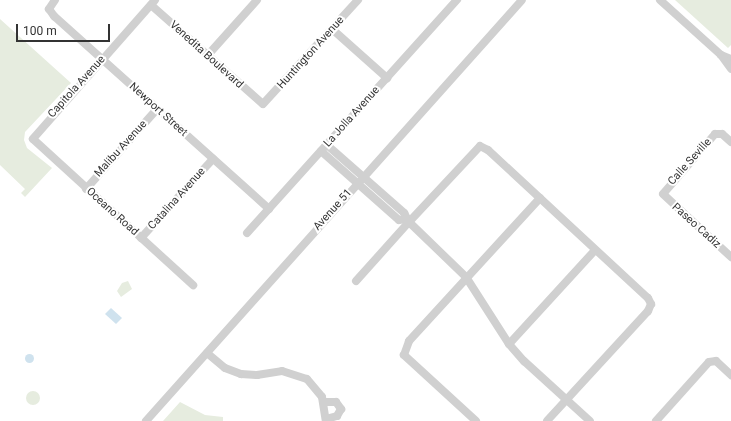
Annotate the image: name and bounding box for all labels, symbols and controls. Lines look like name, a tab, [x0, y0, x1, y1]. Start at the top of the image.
street label: Huntington Avenue	[275, 14, 347, 92]
scale bar	[18, 16, 112, 42]
street label: Venedita Boulevard	[167, 19, 245, 91]
text: 100 m	[23, 24, 57, 38]
street label: Capitola Avenue	[46, 53, 108, 121]
street label: Newport Street	[126, 80, 190, 140]
street label: La Jolla Avenue	[321, 84, 383, 150]
street label: Malibu Avenue	[92, 118, 150, 180]
street label: Calle Seville	[666, 136, 714, 188]
street label: Catalina Avenue	[146, 165, 208, 233]
street label: Oceano Road	[83, 185, 141, 239]
street label: Avenue 51	[311, 187, 355, 233]
street label: Paseo Cadiz	[669, 201, 723, 251]

